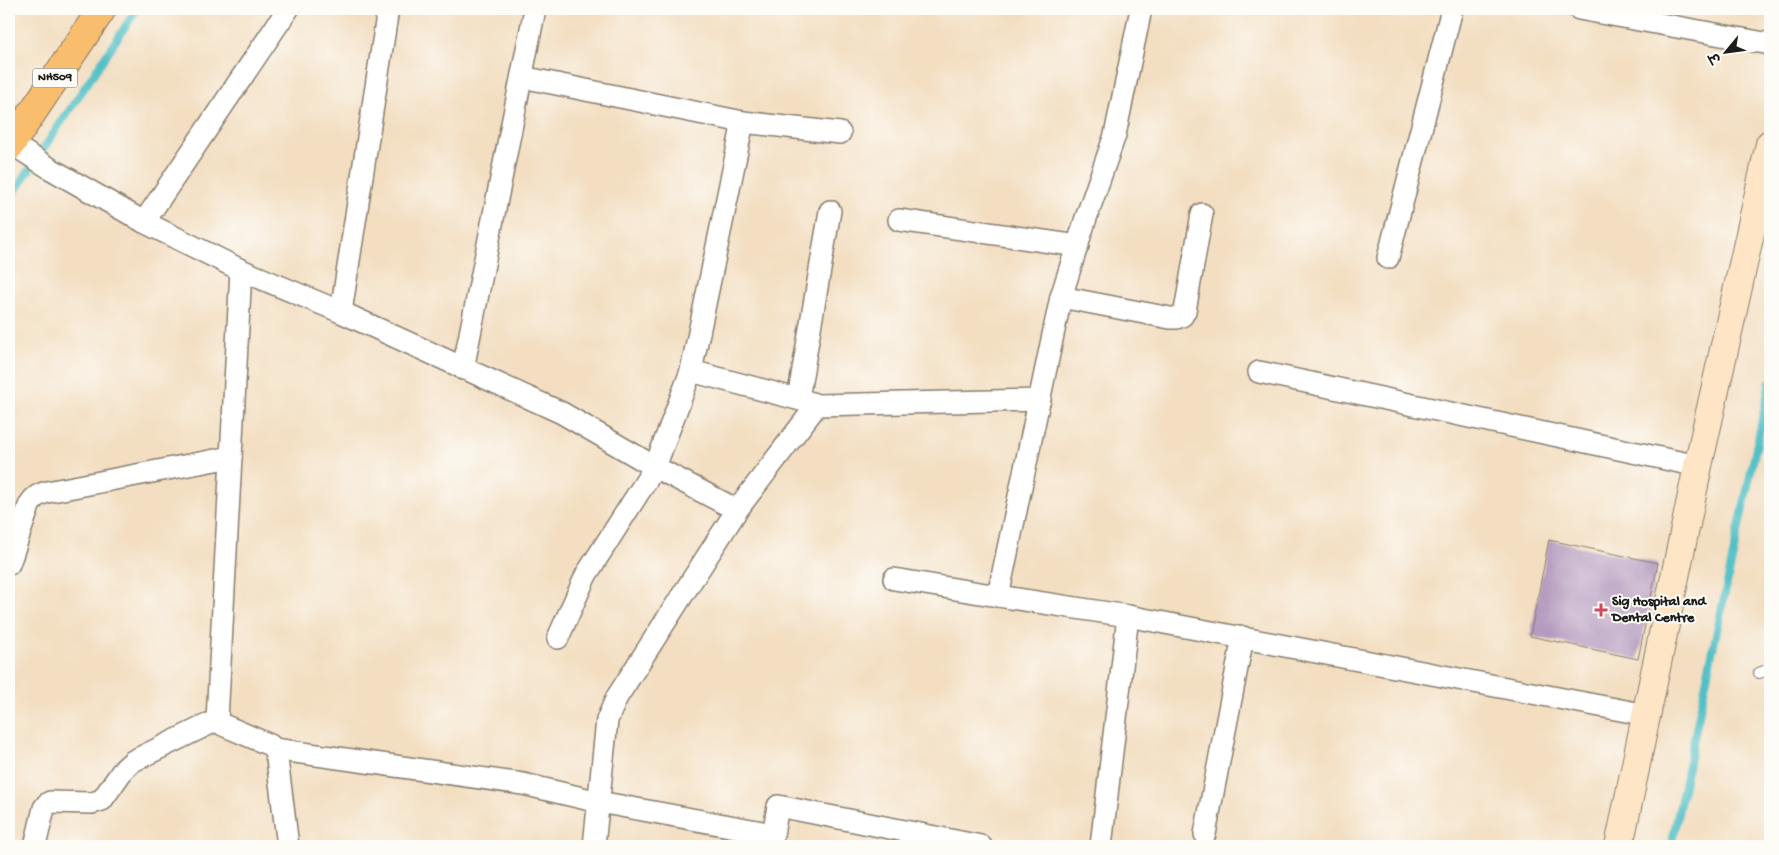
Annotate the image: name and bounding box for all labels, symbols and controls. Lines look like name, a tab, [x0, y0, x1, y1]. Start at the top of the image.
north arrow	[1702, 28, 1752, 78]
text: उ	[1706, 47, 1727, 67]
road number: NH509	[32, 68, 78, 88]
place label: Sig Hospital and Dental Centre	[1610, 594, 1707, 627]
marker: Sig Hospital and Dental Centre	[1594, 603, 1608, 617]

